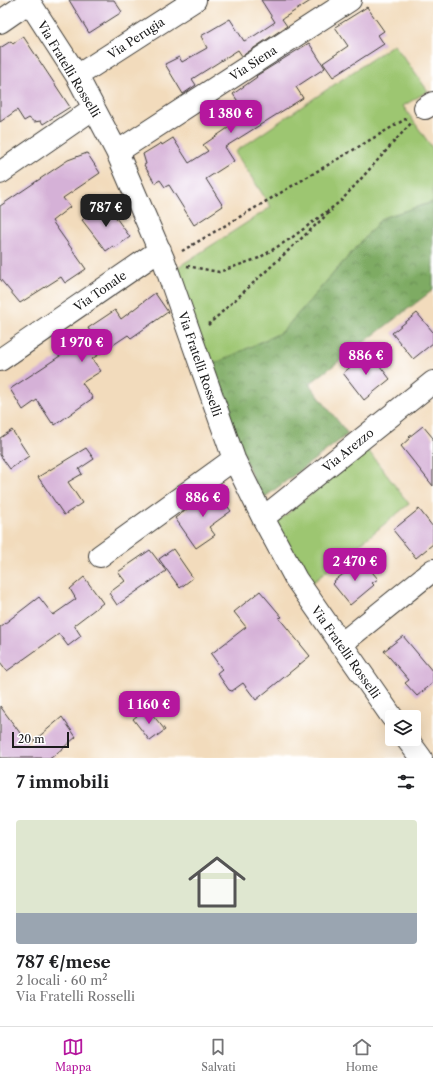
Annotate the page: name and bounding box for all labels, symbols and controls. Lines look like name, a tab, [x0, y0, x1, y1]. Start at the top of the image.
street label: Via Perugia	[104, 14, 168, 62]
street label: Via Fratelli Rosselli	[34, 17, 104, 120]
street label: Via Siena	[226, 42, 280, 84]
pin: 1 380 €	[194, 100, 268, 134]
text: 1 380 €	[209, 105, 253, 121]
pin: 787 €	[78, 194, 134, 228]
text: 787 €	[89, 199, 123, 215]
street label: Via Tonale	[70, 267, 129, 315]
street label: Via Fratelli Rosselli	[175, 309, 225, 419]
pin: 1 970 €	[45, 329, 119, 363]
text: 1 970 €	[60, 334, 104, 350]
pin: 886 €	[338, 342, 394, 376]
text: 886 €	[348, 347, 384, 363]
street label: Via Arezzo	[319, 425, 377, 476]
pin: 886 €	[175, 484, 231, 518]
text: 886 €	[185, 489, 221, 505]
pin: 2 470 €	[318, 548, 392, 582]
text: 2 470 €	[332, 553, 378, 569]
street label: Via Fratelli Rosselli	[308, 602, 384, 702]
pin: 1 160 €	[112, 691, 186, 725]
text: 1 160 €	[128, 696, 170, 712]
map controls	[385, 710, 421, 746]
button: layers	[385, 710, 421, 746]
scale bar	[12, 730, 69, 749]
text: 20 m	[18, 732, 44, 746]
icon: filters	[395, 771, 417, 793]
text: 7 immobili	[16, 772, 109, 792]
icon: home	[181, 846, 253, 918]
text: 787 €/mese	[16, 952, 111, 972]
text: 2 locali · 60 m²	[16, 972, 108, 988]
text: Via Fratelli Rosselli	[16, 988, 135, 1004]
tab: Mappa	[55, 1036, 91, 1074]
tab: Salvati	[201, 1036, 236, 1074]
tab: Home	[346, 1036, 378, 1074]

